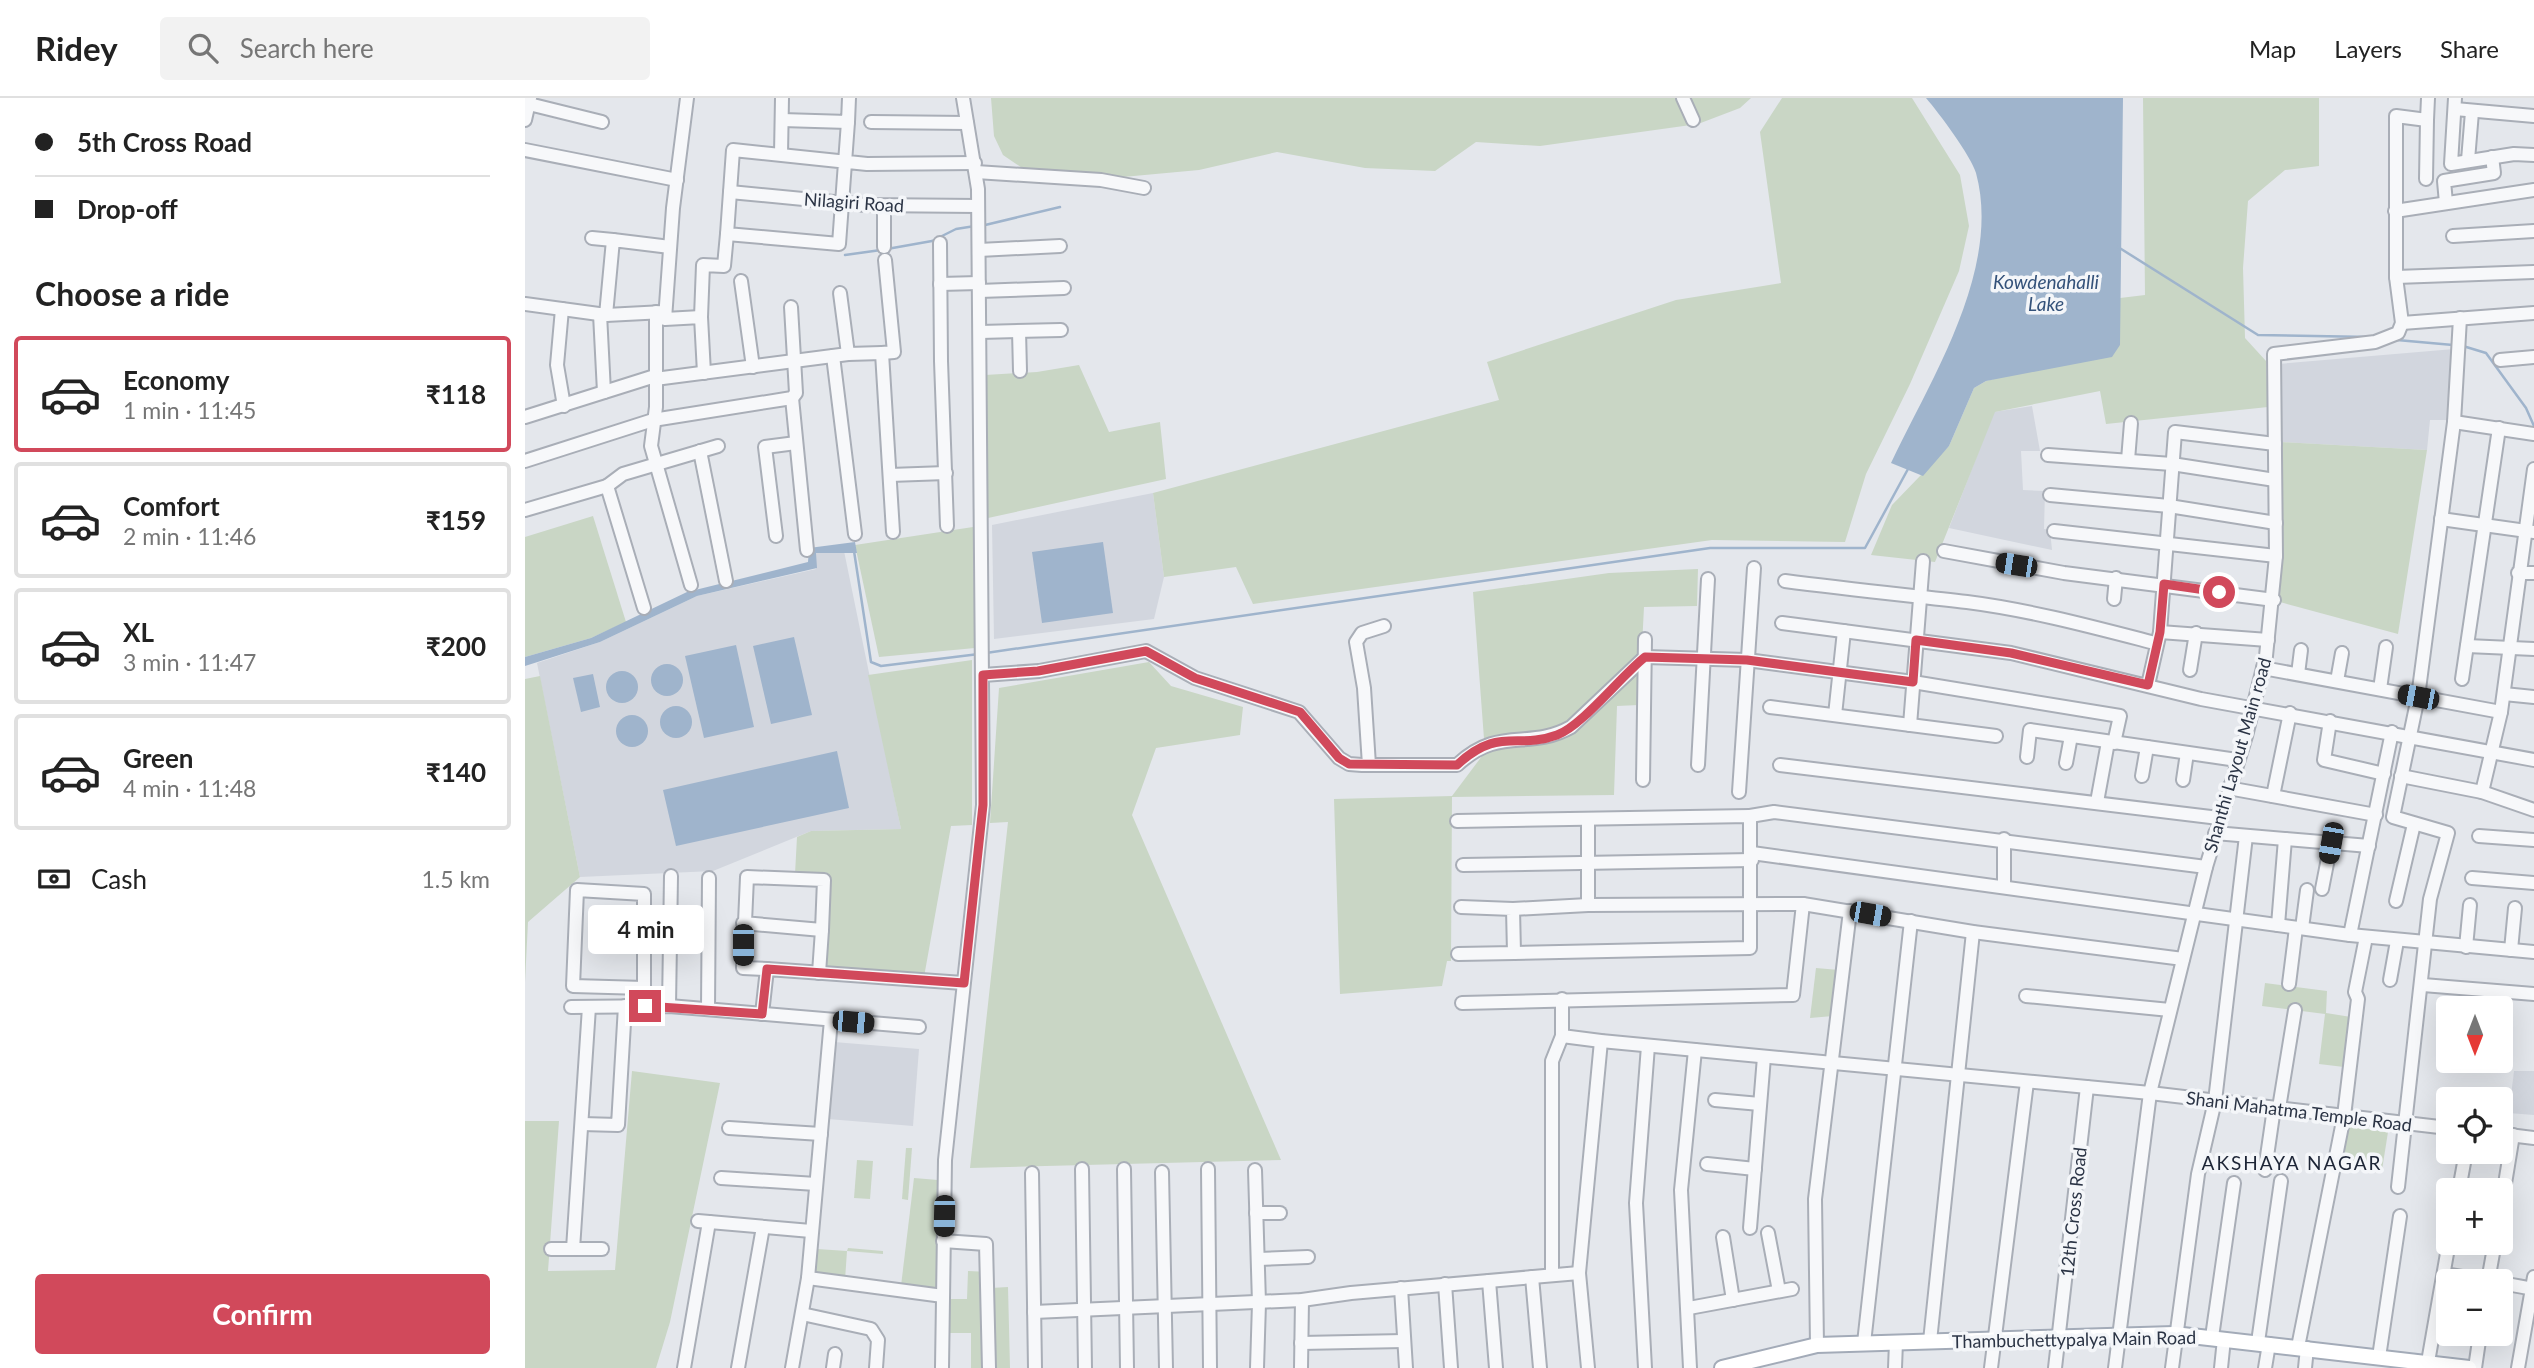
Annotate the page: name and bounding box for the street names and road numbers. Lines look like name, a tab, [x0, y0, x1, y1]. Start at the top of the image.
street label: Nilagiri Road	[803, 188, 905, 216]
street label: Shanthi Layout Main road	[2199, 655, 2275, 855]
street label: Shani Mahatma Temple Road	[2185, 1086, 2413, 1136]
street label: 12th Cross Road	[2055, 1146, 2091, 1278]
street label: Thambuchettypalya Main Road	[1952, 1326, 2196, 1352]

